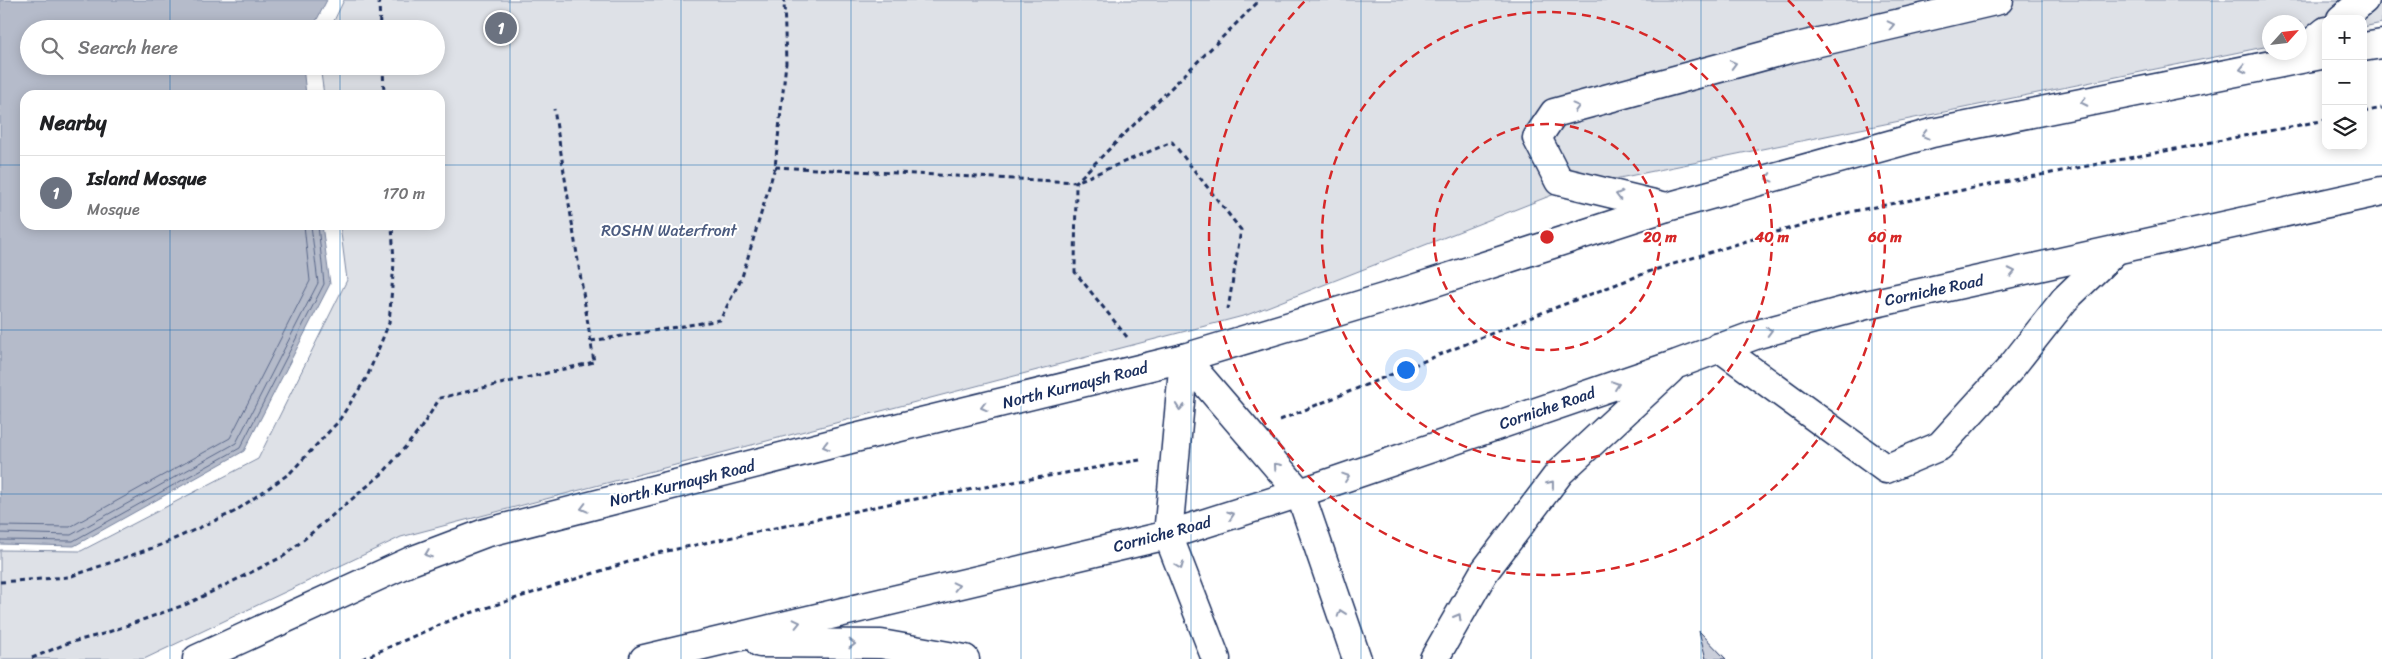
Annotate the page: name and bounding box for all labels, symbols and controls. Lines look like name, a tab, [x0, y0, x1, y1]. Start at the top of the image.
pin: 1	[485, 9, 517, 47]
north arrow	[2262, 15, 2307, 60]
map controls	[2322, 15, 2367, 150]
button: +	[2322, 15, 2367, 60]
search box	[20, 20, 445, 75]
one-way arrow	[1886, 20, 1895, 31]
text: Search here	[78, 31, 178, 64]
icon: search	[38, 34, 66, 62]
one-way arrow	[1728, 59, 1737, 70]
button: −	[2322, 60, 2367, 105]
one-way arrow	[2239, 63, 2248, 74]
one-way arrow	[2080, 96, 2089, 106]
one-way arrow	[1572, 102, 1581, 113]
text: Nearby	[40, 104, 106, 142]
button: layers	[2322, 105, 2367, 150]
one-way arrow	[1921, 129, 1930, 140]
text: Island Mosque	[87, 162, 207, 195]
one-way arrow	[1765, 173, 1773, 183]
text: 1	[53, 179, 59, 208]
text: 170 m	[382, 179, 425, 208]
one-way arrow	[1615, 190, 1624, 201]
text: Mosque	[87, 195, 140, 224]
park label: ROSHN Waterfront	[601, 216, 737, 245]
text: 20 m	[1642, 224, 1677, 250]
text: 40 m	[1754, 224, 1790, 250]
text: 60 m	[1867, 224, 1902, 250]
centre of rings	[1538, 228, 1556, 246]
street label: Corniche Road	[1882, 265, 1988, 315]
one-way arrow	[2007, 268, 2016, 278]
one-way arrow	[1764, 327, 1773, 337]
street label: North Kurnaysh Road	[999, 353, 1152, 417]
your location	[1393, 357, 1419, 383]
street label: Corniche Road	[1495, 377, 1601, 438]
one-way arrow	[1611, 381, 1619, 391]
one-way arrow	[979, 401, 988, 412]
one-way arrow	[1175, 403, 1186, 411]
one-way arrow	[822, 440, 831, 451]
street label: North Kurnaysh Road	[606, 451, 759, 515]
one-way arrow	[1273, 462, 1282, 471]
one-way arrow	[1341, 473, 1350, 483]
one-way arrow	[1546, 481, 1554, 490]
one-way arrow	[580, 502, 588, 512]
street label: Corniche Road	[1110, 507, 1216, 561]
one-way arrow	[1227, 511, 1235, 521]
one-way arrow	[425, 548, 433, 558]
one-way arrow	[1174, 561, 1184, 570]
one-way arrow	[951, 581, 960, 592]
one-way arrow	[1337, 609, 1347, 618]
one-way arrow	[1452, 613, 1462, 622]
one-way arrow	[793, 618, 802, 629]
one-way arrow	[848, 639, 856, 649]

